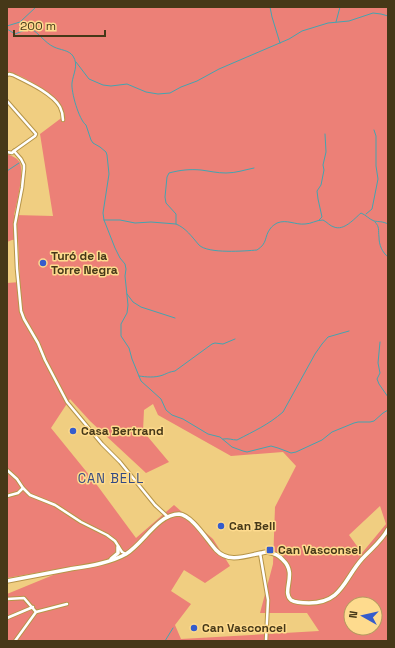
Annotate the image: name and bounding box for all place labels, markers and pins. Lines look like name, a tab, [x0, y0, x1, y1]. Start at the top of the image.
place label: Turó de la Torre Negra	[51, 248, 118, 278]
marker: Turó de la Torre Negra	[38, 258, 48, 268]
place label: Casa Bertrand	[81, 423, 164, 439]
marker: Casa Bertrand	[68, 426, 78, 436]
place label: Can Bell	[229, 518, 275, 534]
marker: Can Bell	[216, 521, 226, 531]
place label: Can Vasconsel	[278, 542, 361, 558]
marker: Can Vasconsel	[265, 545, 275, 555]
place label: Can Vasconcel	[202, 620, 286, 636]
marker: Can Vasconcel	[189, 623, 199, 633]

